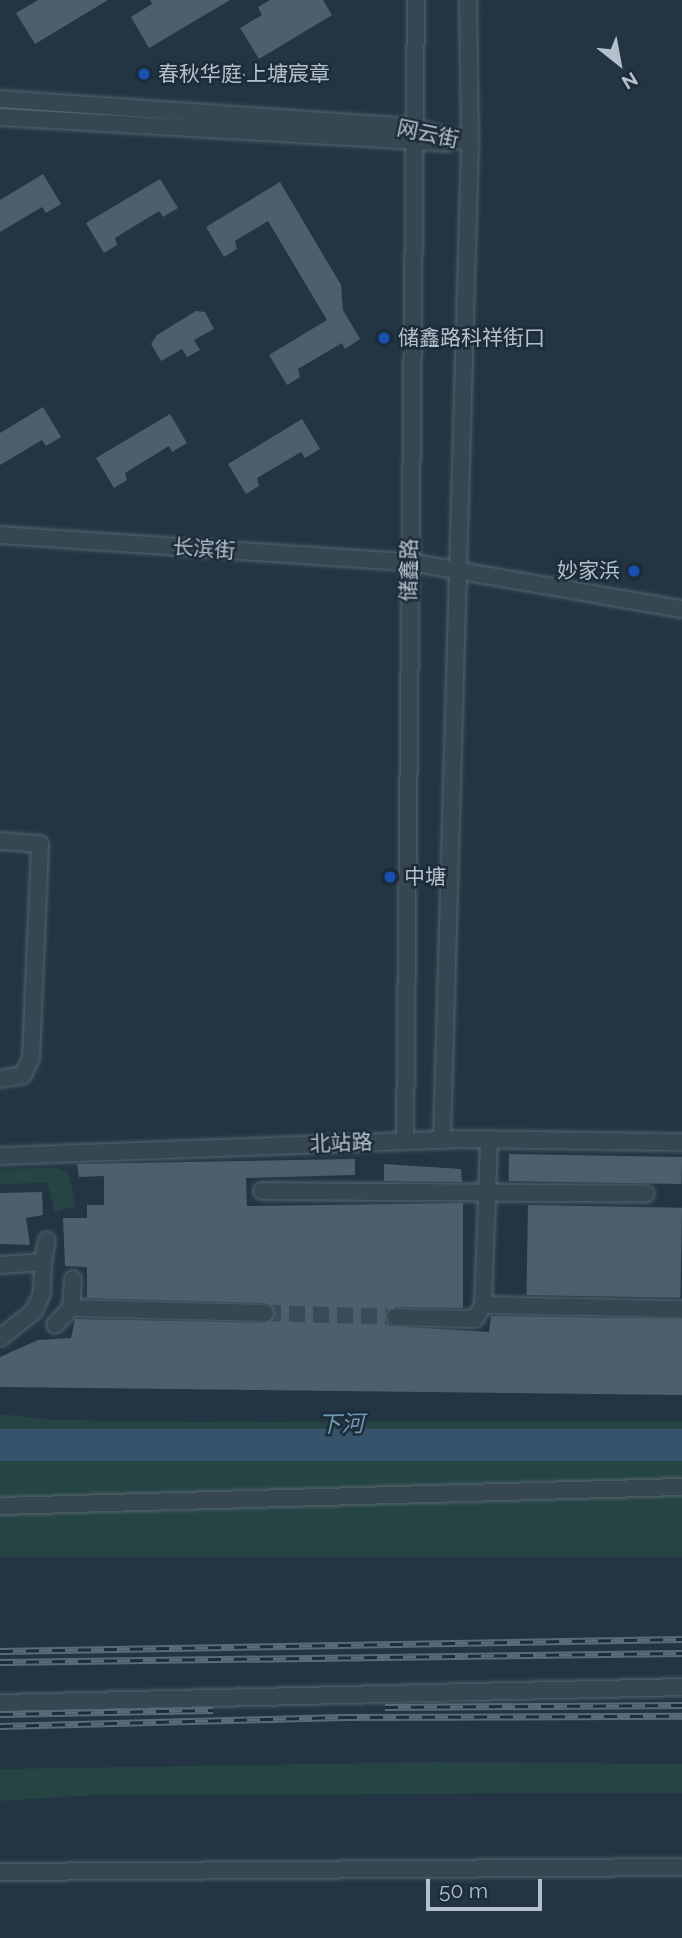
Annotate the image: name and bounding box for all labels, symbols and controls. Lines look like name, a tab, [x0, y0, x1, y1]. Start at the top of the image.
north arrow	[584, 28, 654, 98]
place label: 春秋华庭·上塘宸章	[158, 61, 330, 87]
marker: 春秋华庭·上塘宸章	[136, 66, 152, 82]
text: N	[618, 68, 642, 94]
street label: 网云街	[395, 115, 461, 153]
place label: 储鑫路科祥街口	[398, 325, 545, 351]
marker: 储鑫路科祥街口	[376, 330, 392, 346]
street label: 长滨街	[172, 534, 236, 564]
street label: 储鑫路	[396, 538, 422, 602]
place label: 妙家浜	[557, 558, 620, 584]
marker: 妙家浜	[626, 563, 642, 579]
place label: 中塘	[404, 864, 446, 890]
marker: 中塘	[382, 869, 398, 885]
street label: 北站路	[309, 1129, 373, 1157]
water label: 下河	[318, 1410, 364, 1438]
scale bar	[430, 1864, 546, 1908]
text: 50 m	[439, 1878, 488, 1903]

